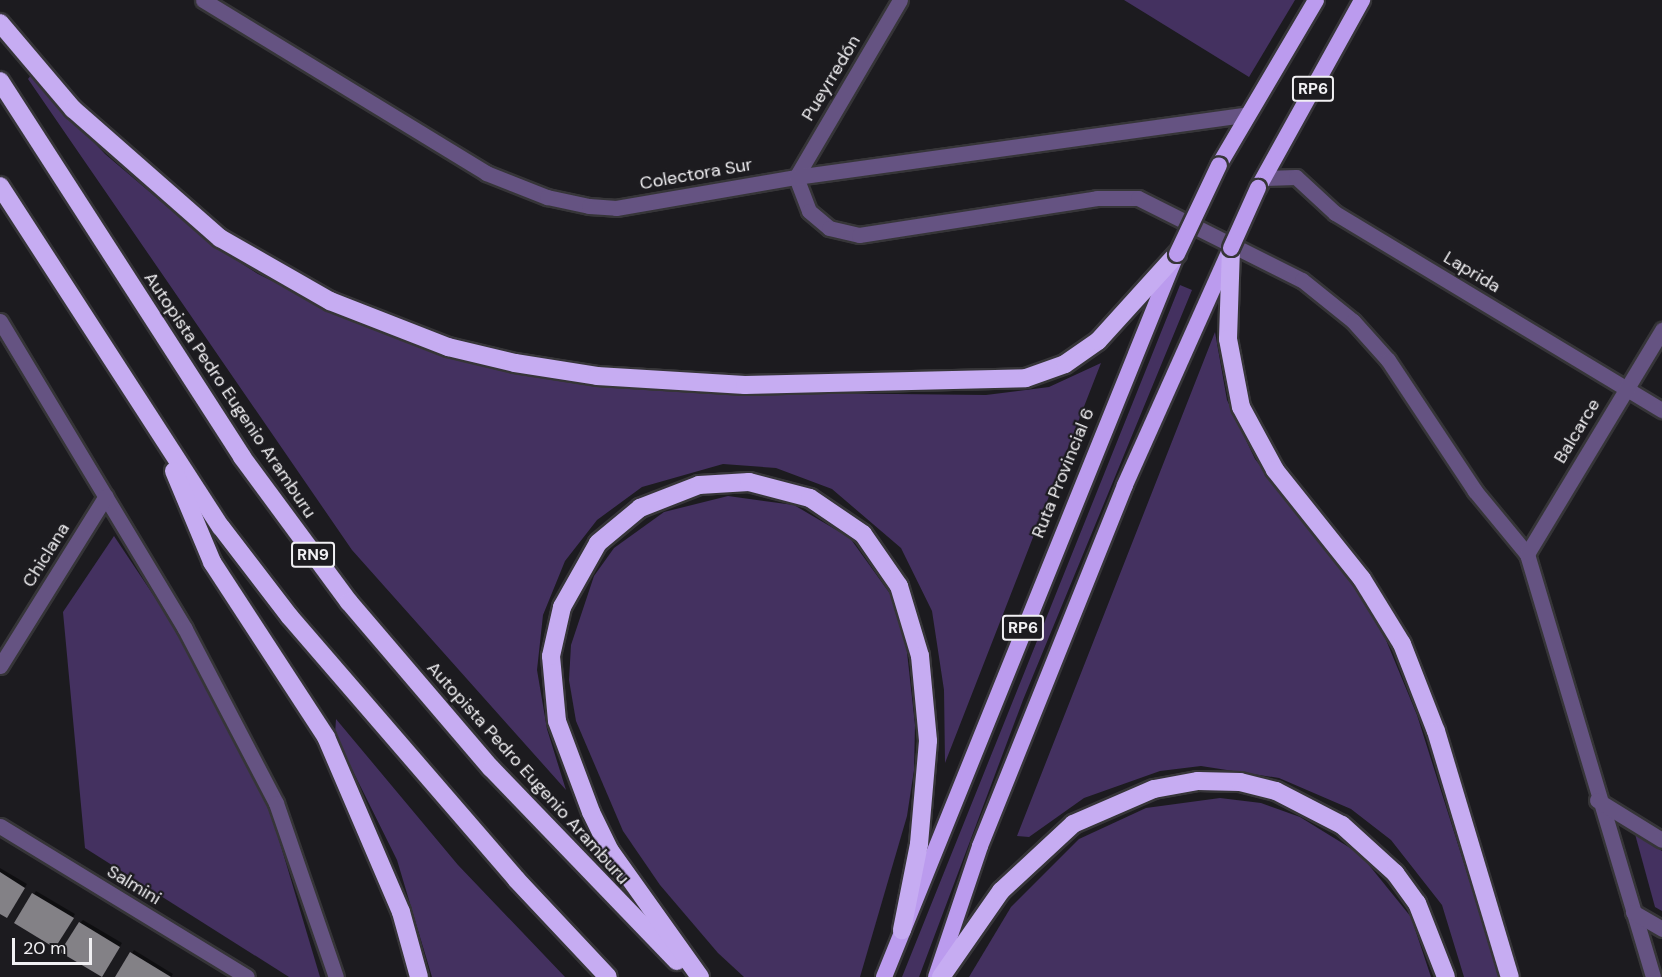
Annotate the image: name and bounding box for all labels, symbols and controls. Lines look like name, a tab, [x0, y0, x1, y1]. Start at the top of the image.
street label: Pueyrredón	[797, 31, 865, 125]
road number: RP6	[1290, 76, 1336, 102]
street label: Colectora Sur	[638, 153, 754, 195]
street label: Laprida	[1440, 247, 1504, 297]
street label: Autopista Pedro Eugenio Aramburu	[139, 268, 321, 522]
street label: Balcarce	[1549, 395, 1605, 467]
street label: Ruta Provincial 6	[1027, 405, 1099, 541]
street label: Chiclana	[18, 519, 74, 591]
road number: RN9	[290, 542, 336, 568]
road number: RP6	[1000, 615, 1046, 641]
street label: Autopista Pedro Eugenio Aramburu	[422, 657, 634, 889]
street label: Salmini	[103, 860, 165, 910]
scale bar	[15, 926, 94, 964]
text: 20 m	[23, 936, 66, 960]

